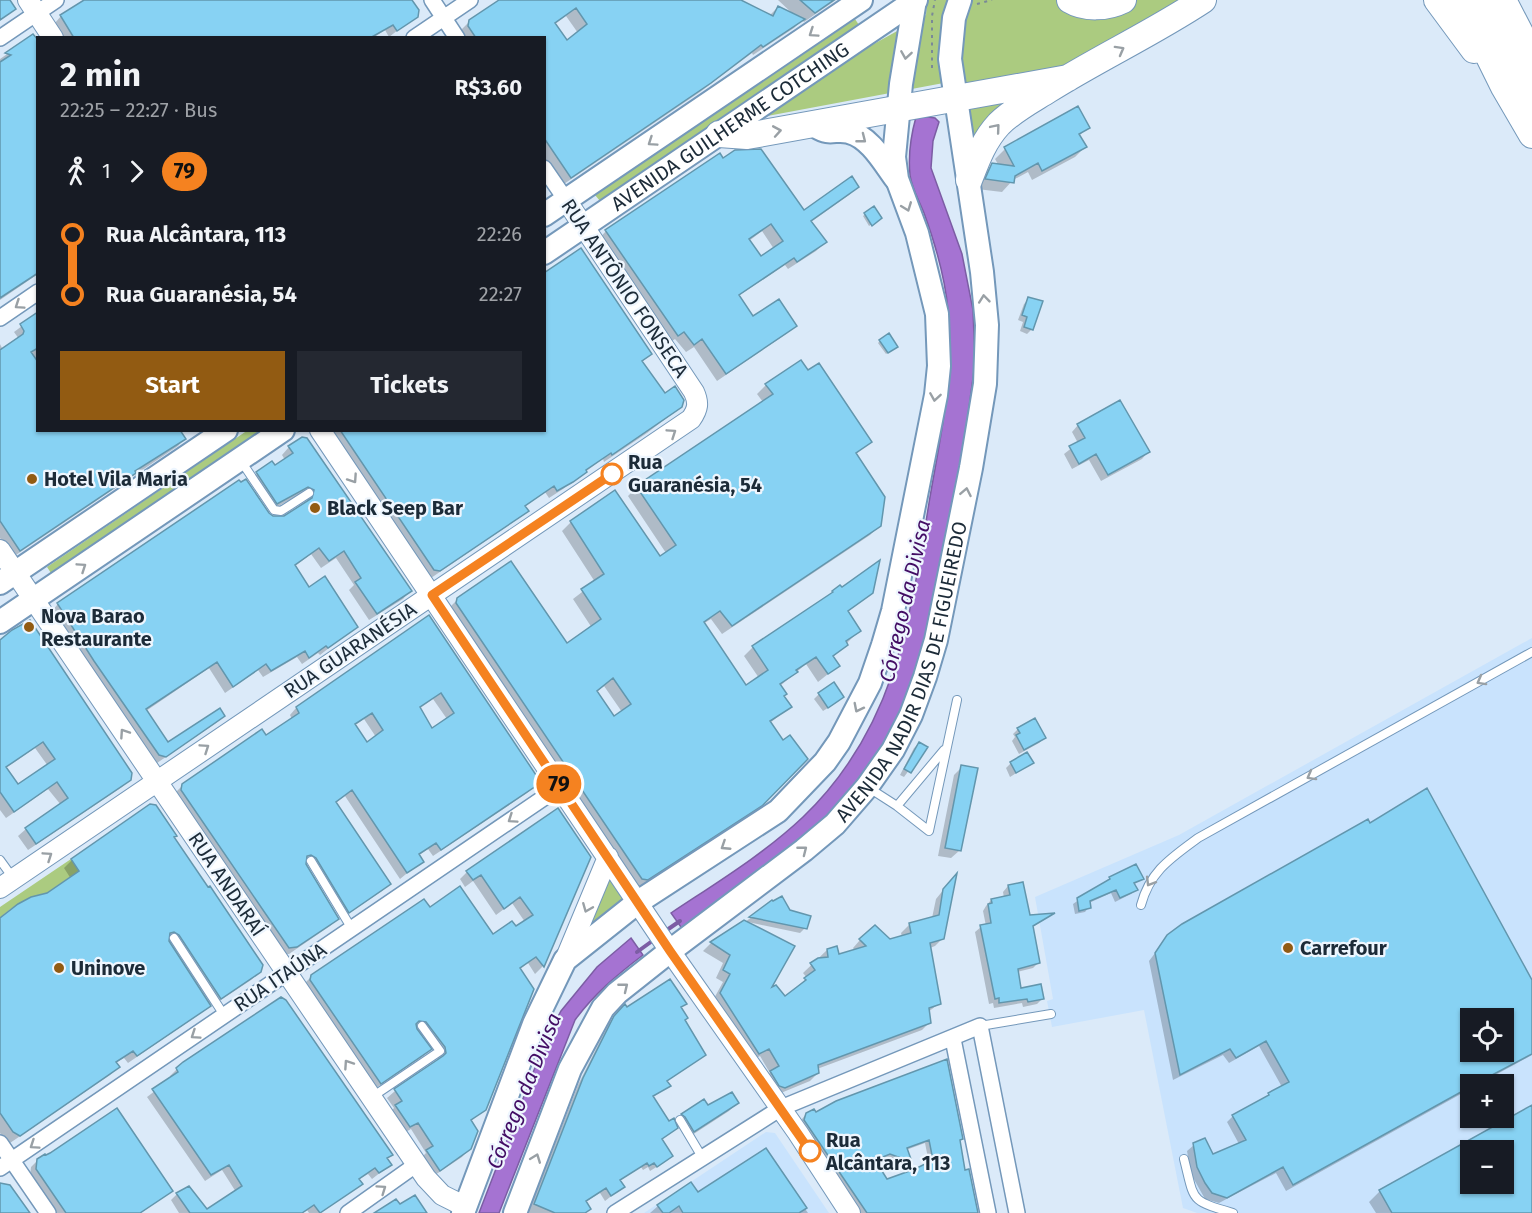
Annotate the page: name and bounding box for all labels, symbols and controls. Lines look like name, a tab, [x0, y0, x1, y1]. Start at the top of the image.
one-way arrow	[809, 26, 820, 37]
street label: AVENIDA GUILHERME COTCHING	[607, 37, 854, 216]
one-way arrow	[1113, 45, 1124, 57]
one-way arrow	[900, 49, 913, 59]
text: 2 min	[60, 55, 141, 95]
text: R$3.60	[455, 74, 522, 101]
text: 22:25 – 22:27 · Bus	[60, 98, 217, 122]
one-way arrow	[989, 124, 1000, 135]
one-way arrow	[773, 125, 782, 137]
one-way arrow	[855, 132, 866, 143]
one-way arrow	[647, 135, 658, 146]
icon: walk	[60, 155, 93, 188]
icon: forward	[120, 155, 153, 188]
text: 79	[174, 158, 195, 184]
text: 1	[102, 159, 111, 183]
street label: RUA ANTÔNIO FONSECA	[556, 194, 694, 382]
one-way arrow	[900, 201, 913, 212]
text: Rua Alcântara, 113	[106, 221, 286, 248]
text: 22:26	[477, 222, 522, 246]
text: Rua Guaranésia, 54	[106, 281, 297, 308]
text: 22:27	[479, 282, 522, 306]
one-way arrow	[979, 294, 991, 303]
one-way arrow	[14, 298, 25, 309]
button: Start	[60, 351, 285, 420]
button: Tickets	[297, 351, 522, 420]
one-way arrow	[930, 393, 942, 402]
one-way arrow	[665, 429, 676, 440]
place label: Rua Guaranésia, 54	[628, 450, 762, 497]
marker: Rua Guaranésia, 54	[601, 463, 623, 485]
place label: Hotel Vila Maria	[44, 467, 188, 491]
marker: Hotel Vila Maria	[25, 472, 39, 486]
one-way arrow	[346, 472, 357, 483]
one-way arrow	[959, 487, 972, 497]
place label: Black Seep Bar	[327, 496, 464, 520]
marker: Black Seep Bar	[308, 501, 322, 515]
water label: Córrego da Divisa	[874, 517, 936, 685]
street label: AVENIDA NADIR DIAS DE FIGUEIREDO	[830, 519, 972, 827]
one-way arrow	[75, 563, 86, 574]
street label: RUA GUARANÉSIA	[279, 596, 421, 703]
place label: Nova Barao Restaurante	[41, 604, 152, 651]
marker: Nova Barao Restaurante	[22, 620, 36, 634]
one-way arrow	[1477, 674, 1487, 685]
one-way arrow	[854, 701, 865, 712]
one-way arrow	[120, 728, 131, 739]
one-way arrow	[199, 744, 210, 755]
line badge: 79	[532, 764, 586, 804]
one-way arrow	[1307, 769, 1317, 780]
text: 79	[548, 771, 570, 797]
one-way arrow	[508, 812, 519, 823]
street label: RUA ANDARAÍ	[183, 827, 271, 941]
one-way arrow	[721, 839, 732, 850]
one-way arrow	[796, 847, 807, 858]
one-way arrow	[42, 852, 53, 863]
one-way arrow	[1145, 876, 1157, 886]
one-way arrow	[582, 902, 594, 913]
place label: Carrefour	[1300, 936, 1388, 960]
street label: RUA ITAÚNA	[229, 937, 331, 1017]
marker: Carrefour	[1281, 941, 1295, 955]
place label: Uninove	[71, 956, 145, 980]
marker: Uninove	[52, 961, 66, 975]
one-way arrow	[617, 984, 628, 995]
map controls	[1460, 1008, 1514, 1194]
button: locate	[1460, 1008, 1514, 1062]
water label: Córrego da Divisa	[481, 1009, 567, 1173]
one-way arrow	[191, 1028, 202, 1039]
one-way arrow	[344, 1060, 355, 1071]
button: +	[1460, 1074, 1514, 1128]
place label: Rua Alcântara, 113	[825, 1128, 950, 1175]
one-way arrow	[30, 1138, 41, 1149]
marker: Rua Alcântara, 113	[799, 1140, 821, 1162]
button: −	[1460, 1140, 1514, 1194]
one-way arrow	[528, 1154, 541, 1164]
one-way arrow	[376, 1185, 387, 1196]

